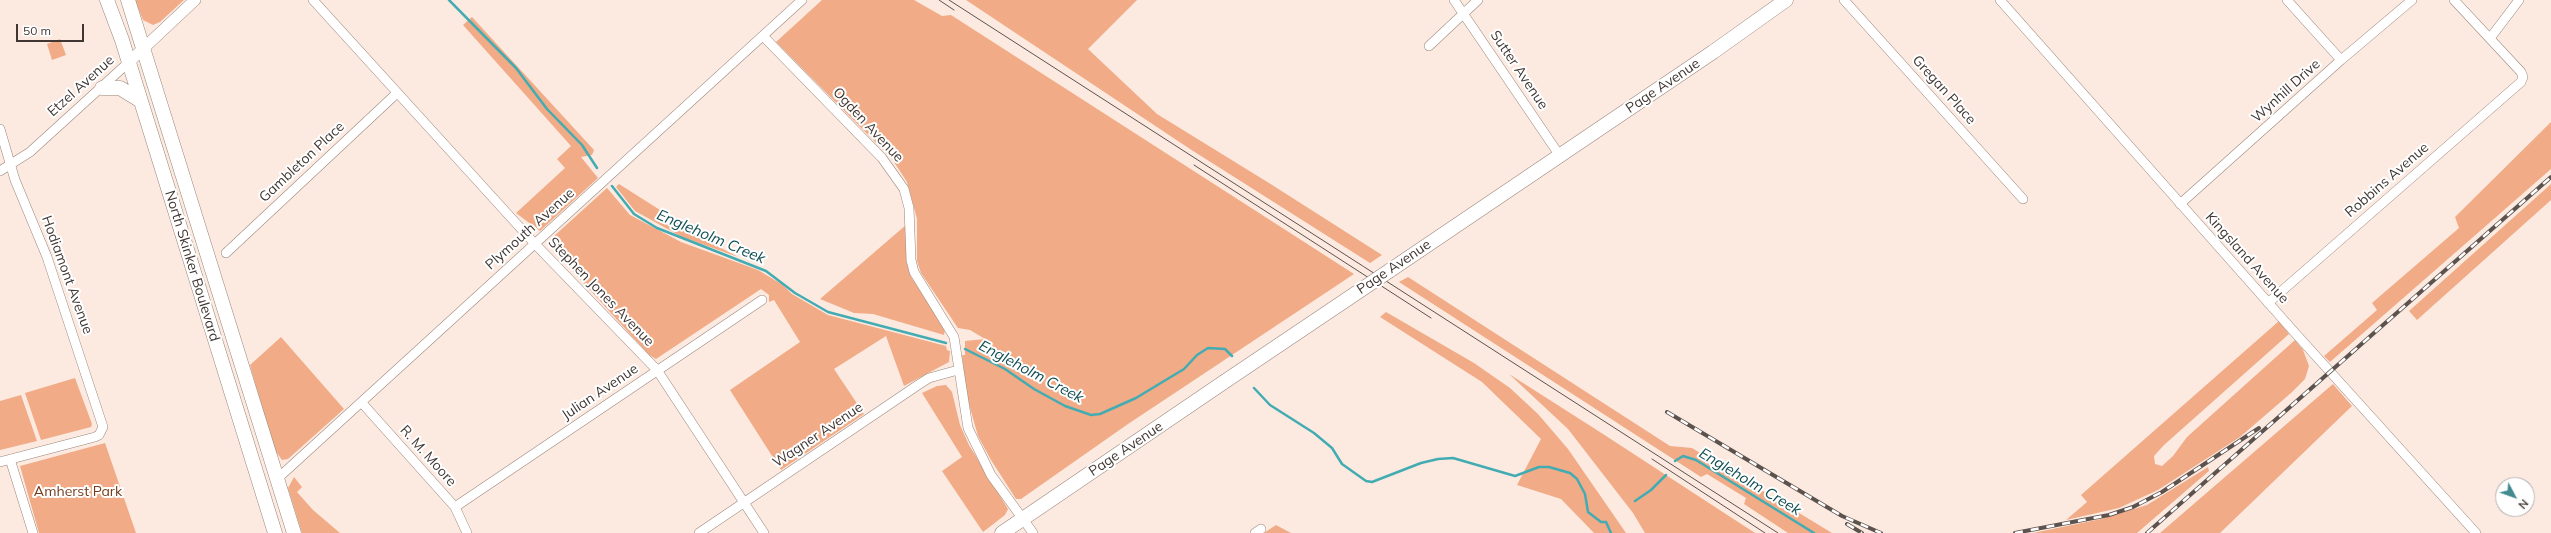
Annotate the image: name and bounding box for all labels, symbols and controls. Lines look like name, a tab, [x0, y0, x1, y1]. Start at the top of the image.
scale bar	[18, 16, 86, 42]
text: 50 m	[23, 23, 51, 38]
street label: Sutter Avenue	[1486, 27, 1552, 113]
street label: Etzel Avenue	[44, 52, 118, 120]
street label: Gregan Place	[1909, 52, 1979, 128]
street label: Page Avenue	[1623, 55, 1703, 117]
street label: Wynhill Drive	[2248, 56, 2324, 126]
street label: Ogden Avenue	[829, 84, 907, 166]
street label: Gambleton Place	[256, 118, 348, 206]
street label: Robbins Avenue	[2342, 139, 2432, 221]
street label: Plymouth Avenue	[482, 185, 578, 273]
street label: North Skinker Boulevard	[161, 188, 223, 344]
water label: Engleholm Creek	[654, 206, 768, 268]
street label: Kingsland Avenue	[2202, 209, 2292, 307]
street label: Hodiamont Avenue	[38, 214, 96, 336]
street label: Stephen Jones Avenue	[545, 234, 657, 350]
street label: Page Avenue	[1354, 236, 1434, 298]
water label: Engleholm Creek	[976, 337, 1086, 407]
street label: Julian Avenue	[559, 360, 641, 424]
street label: Wagner Avenue	[770, 399, 866, 471]
street label: Page Avenue	[1086, 418, 1166, 480]
street label: R. M. Moore	[396, 422, 460, 490]
water label: Engleholm Creek	[1696, 444, 1804, 520]
north arrow	[2495, 477, 2535, 517]
park label: Amherst Park	[34, 484, 122, 500]
text: N	[2515, 496, 2531, 512]

